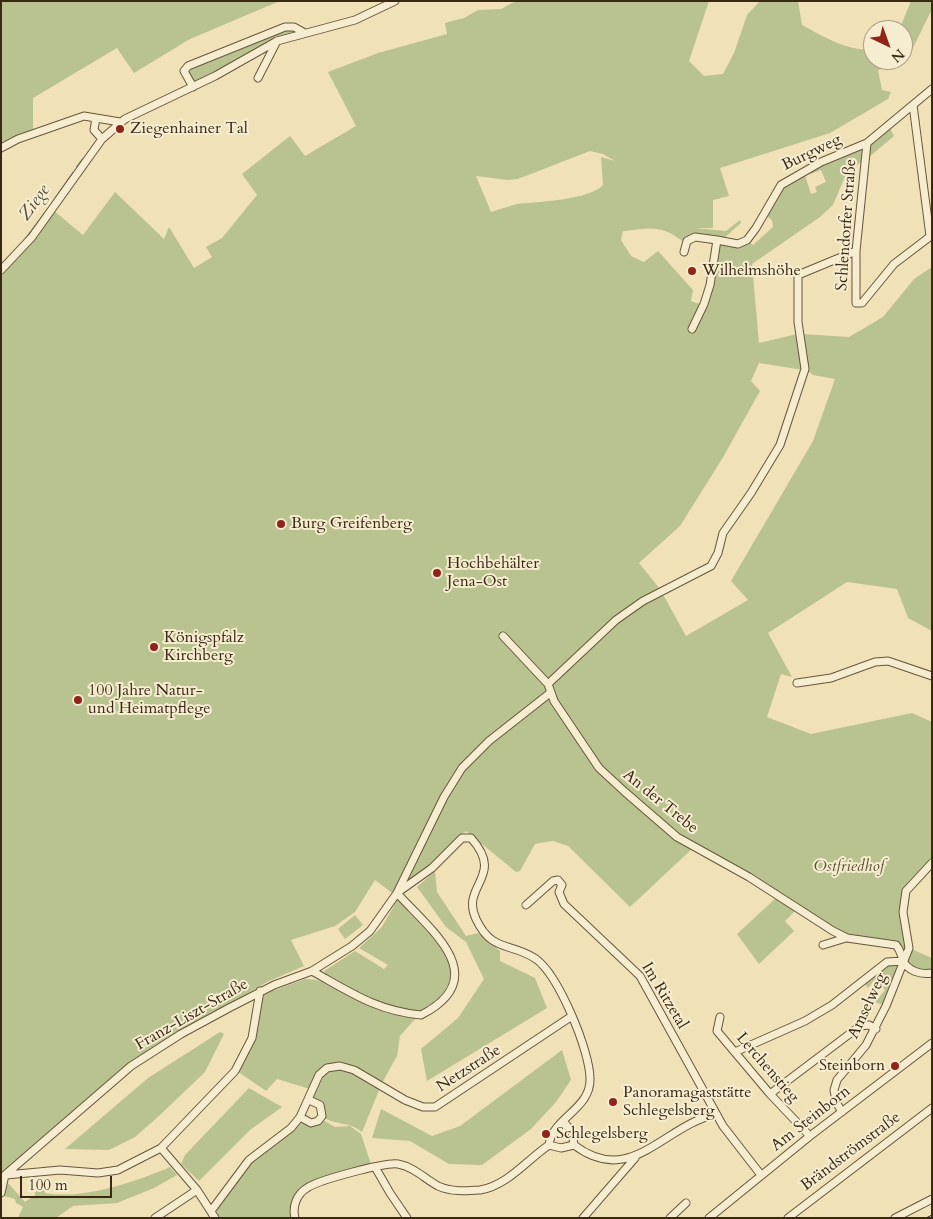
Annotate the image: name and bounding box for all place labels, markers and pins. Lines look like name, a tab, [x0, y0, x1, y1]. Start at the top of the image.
place label: Ziegenhainer Tal	[130, 119, 248, 139]
marker: Ziegenhainer Tal	[114, 123, 126, 135]
place label: Wilhelmshöhe	[702, 261, 801, 281]
marker: Wilhelmshöhe	[686, 265, 698, 277]
place label: Burg Greifenberg	[291, 514, 412, 534]
marker: Burg Greifenberg	[275, 518, 287, 530]
place label: Hochbehälter Jena-Ost	[447, 554, 539, 592]
marker: Hochbehälter Jena-Ost	[431, 567, 443, 579]
place label: Königspfalz Kirchberg	[164, 628, 244, 666]
marker: Königspfalz Kirchberg	[148, 641, 160, 653]
place label: 100 Jahre Natur- und Heimatpflege	[88, 681, 210, 719]
marker: 100 Jahre Natur- und Heimatpflege	[72, 694, 84, 706]
place label: Steinborn	[819, 1056, 885, 1076]
marker: Steinborn	[889, 1060, 901, 1072]
place label: Panoramagaststätte Schlegelsberg	[623, 1083, 751, 1121]
marker: Panoramagaststätte Schlegelsberg	[607, 1096, 619, 1108]
place label: Schlegelsberg	[556, 1124, 648, 1144]
marker: Schlegelsberg	[540, 1128, 552, 1140]

